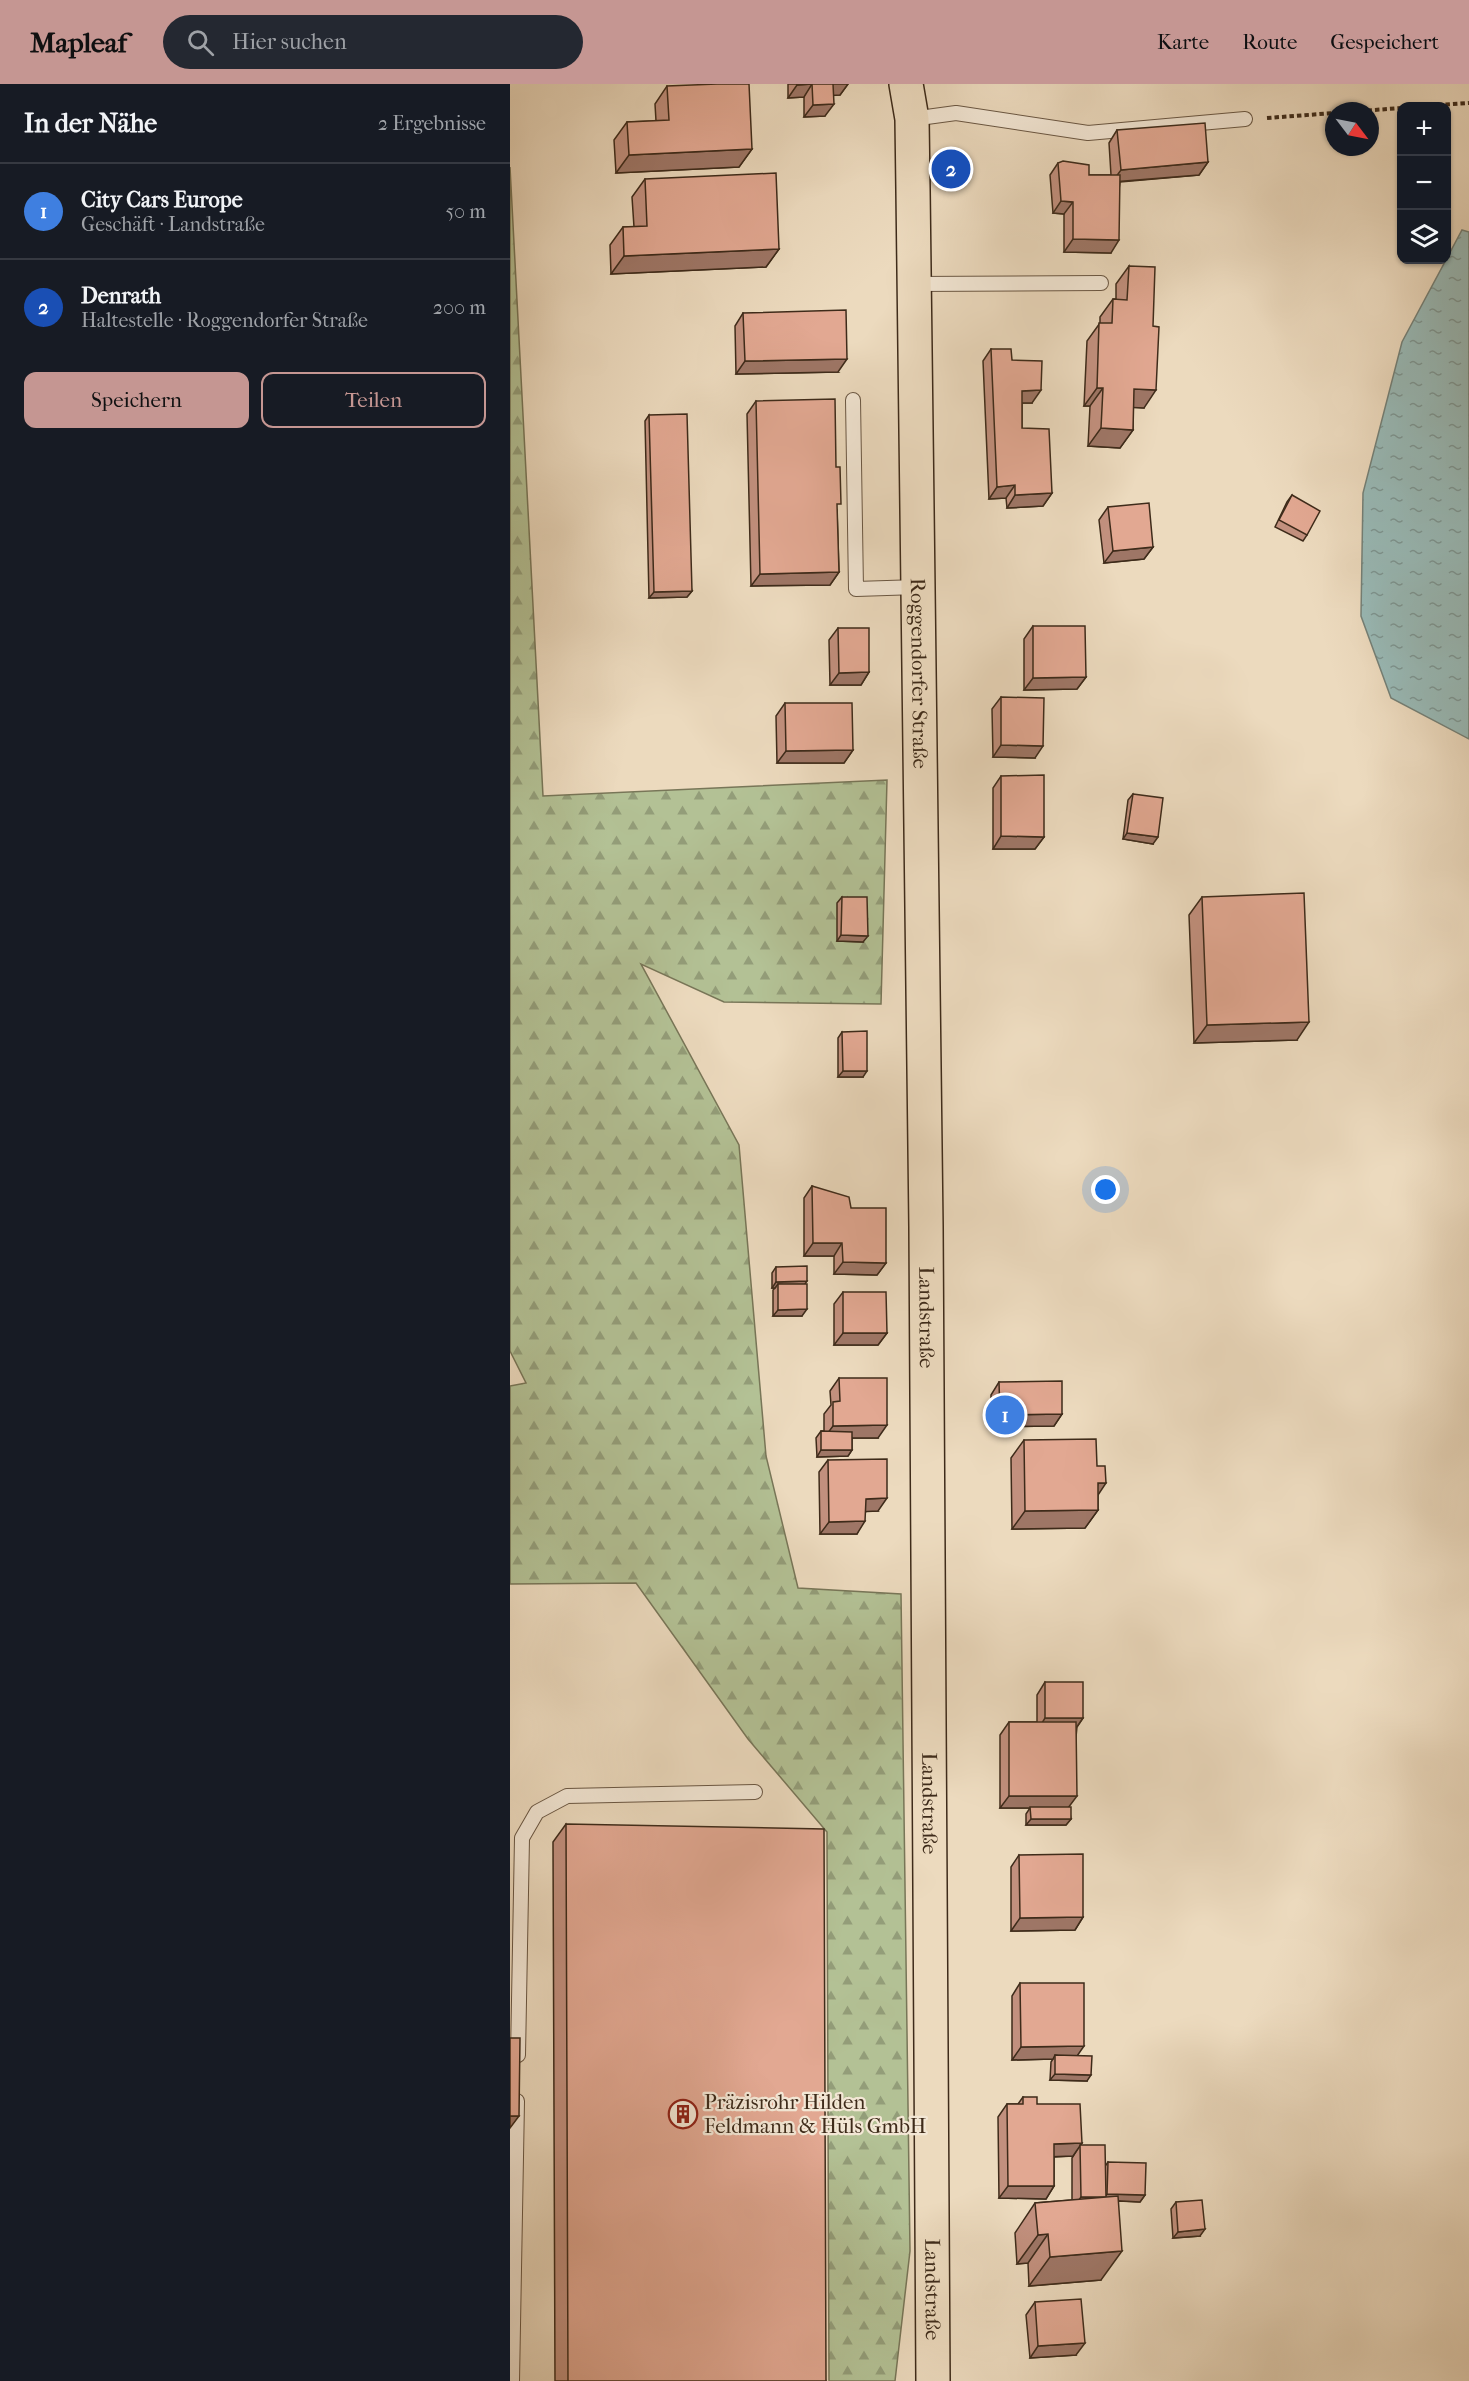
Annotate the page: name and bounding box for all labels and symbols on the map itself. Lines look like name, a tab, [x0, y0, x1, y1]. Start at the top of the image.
north arrow	[1325, 102, 1379, 156]
pin: 2	[932, 146, 970, 191]
street label: Roggendorfer Straße	[906, 578, 932, 769]
your location	[1091, 1175, 1120, 1204]
street label: Landstraße	[914, 1266, 939, 1368]
pin: 1	[986, 1392, 1024, 1438]
street label: Landstraße	[917, 1752, 942, 1854]
place label: Präzisrohr Hilden Feldmann & Hüls GmbH	[704, 2090, 927, 2138]
building icon: Präzisrohr Hilden Feldmann & Hüls GmbH	[667, 2098, 699, 2130]
street label: Landstraße	[920, 2238, 945, 2340]

